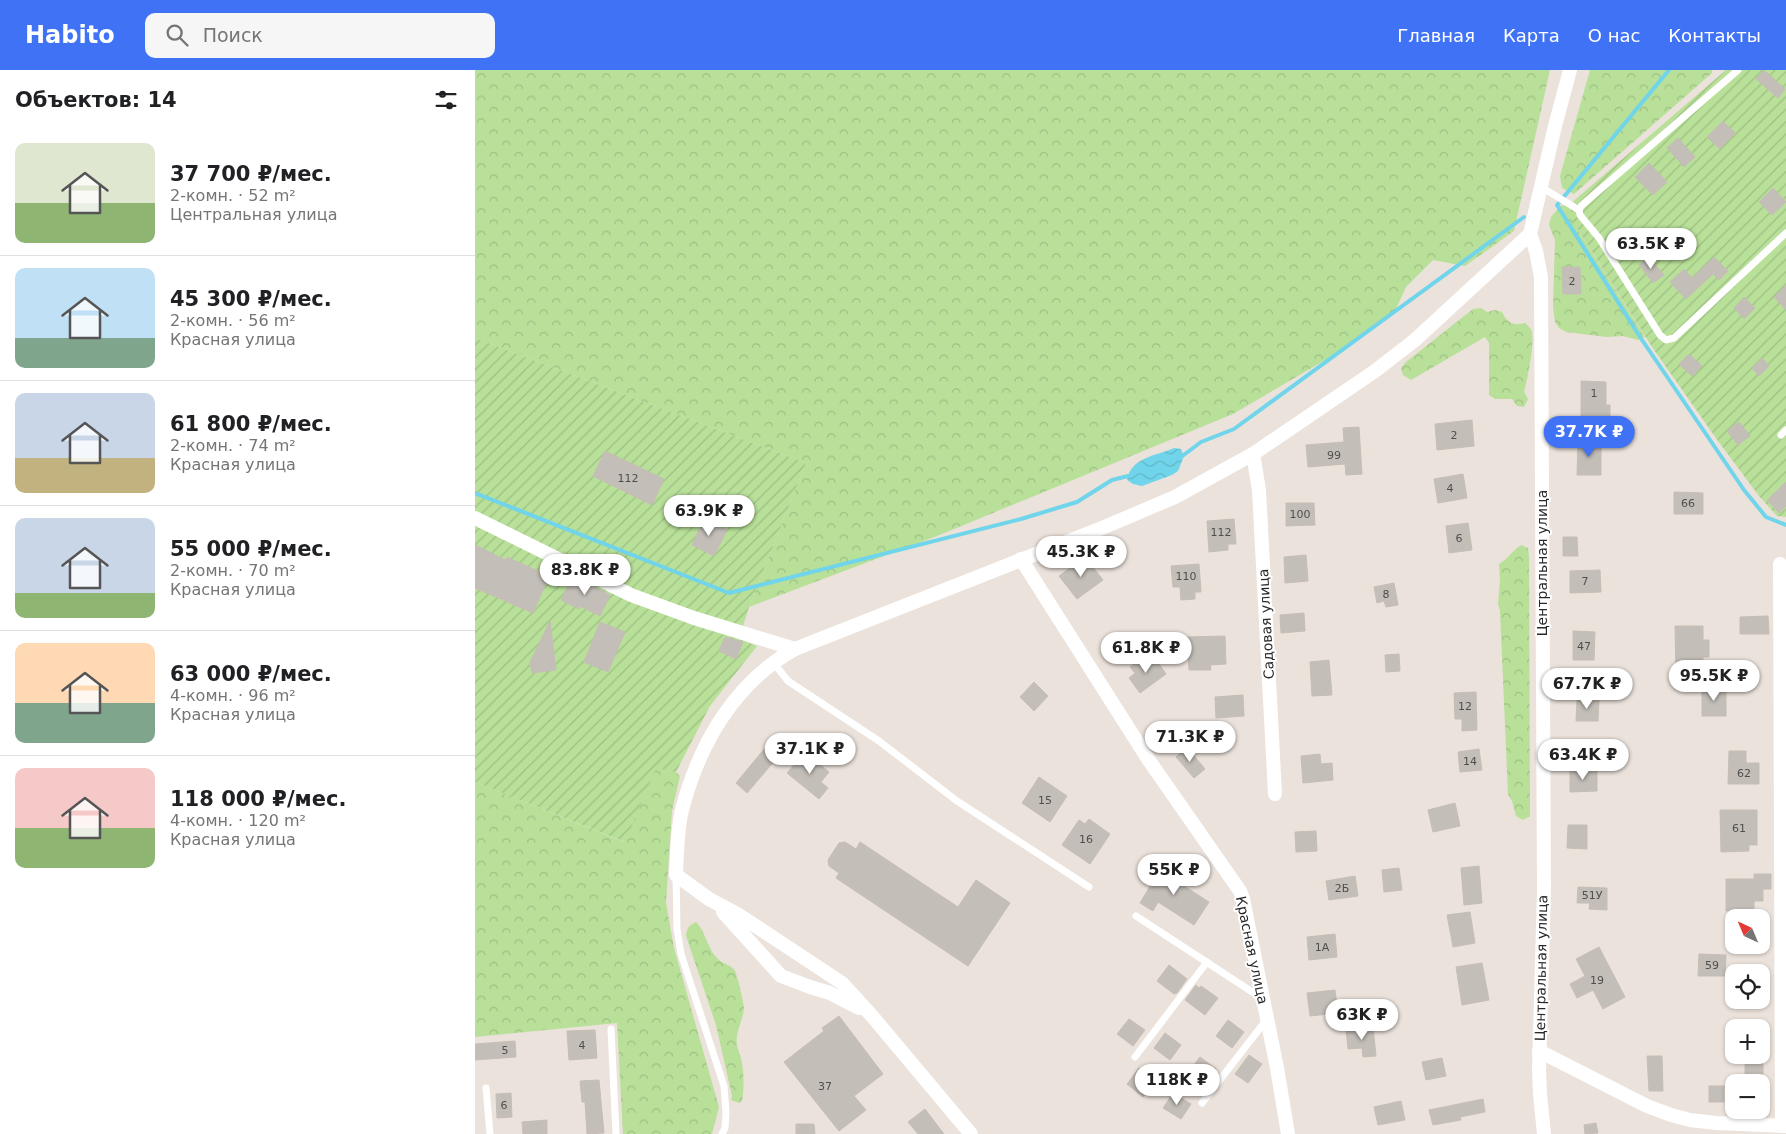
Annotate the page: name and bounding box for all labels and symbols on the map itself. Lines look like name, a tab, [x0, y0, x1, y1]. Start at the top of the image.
pin: 63.5K ₽	[1605, 228, 1697, 270]
house number: 2	[1569, 275, 1576, 288]
house number: 1	[1591, 387, 1598, 400]
pin: 37.7K ₽	[1543, 416, 1635, 458]
house number: 2	[1451, 429, 1458, 442]
house number: 99	[1327, 449, 1341, 462]
house number: 112	[618, 472, 639, 485]
house number: 4	[1447, 482, 1454, 495]
street label: Центральная улица	[1534, 490, 1550, 636]
pin: 63.9K ₽	[663, 494, 755, 537]
house number: 66	[1681, 497, 1695, 510]
house number: 100	[1290, 508, 1311, 521]
house number: 112	[1211, 526, 1232, 539]
house number: 6	[1456, 532, 1463, 545]
pin: 45.3K ₽	[1035, 536, 1127, 578]
pin: 83.8K ₽	[539, 554, 631, 596]
street label: Садовая улица	[1255, 568, 1277, 680]
house number: 110	[1176, 570, 1197, 583]
house number: 7	[1582, 575, 1589, 588]
house number: 8	[1383, 588, 1390, 601]
pin: 61.8K ₽	[1100, 632, 1192, 674]
house number: 47	[1577, 640, 1591, 653]
pin: 95.5K ₽	[1668, 660, 1760, 702]
pin: 67.7K ₽	[1541, 668, 1633, 710]
house number: 12	[1458, 700, 1472, 713]
pin: 71.3K ₽	[1144, 720, 1236, 763]
pin: 37.1K ₽	[764, 732, 856, 775]
pin: 63.4K ₽	[1537, 738, 1629, 781]
house number: 14	[1463, 755, 1477, 768]
house number: 62	[1737, 767, 1751, 780]
house number: 15	[1038, 794, 1052, 807]
house number: 61	[1732, 822, 1746, 835]
house number: 16	[1079, 833, 1093, 846]
pin: 55K ₽	[1139, 854, 1209, 896]
house number: 2Б	[1335, 882, 1349, 895]
house number: 51У	[1582, 889, 1603, 902]
street label: Красная улица	[1233, 894, 1271, 1006]
street label: Центральная улица	[1532, 895, 1550, 1041]
north arrow	[1725, 909, 1770, 954]
house number: 1А	[1315, 941, 1330, 954]
house number: 59	[1705, 959, 1719, 972]
house number: 19	[1590, 974, 1604, 987]
pin: 63K ₽	[1327, 998, 1397, 1041]
house number: 4	[579, 1039, 586, 1052]
house number: 5	[502, 1044, 509, 1057]
pin: 118K ₽	[1136, 1064, 1218, 1106]
house number: 37	[818, 1080, 832, 1093]
house number: 6	[501, 1099, 508, 1112]

